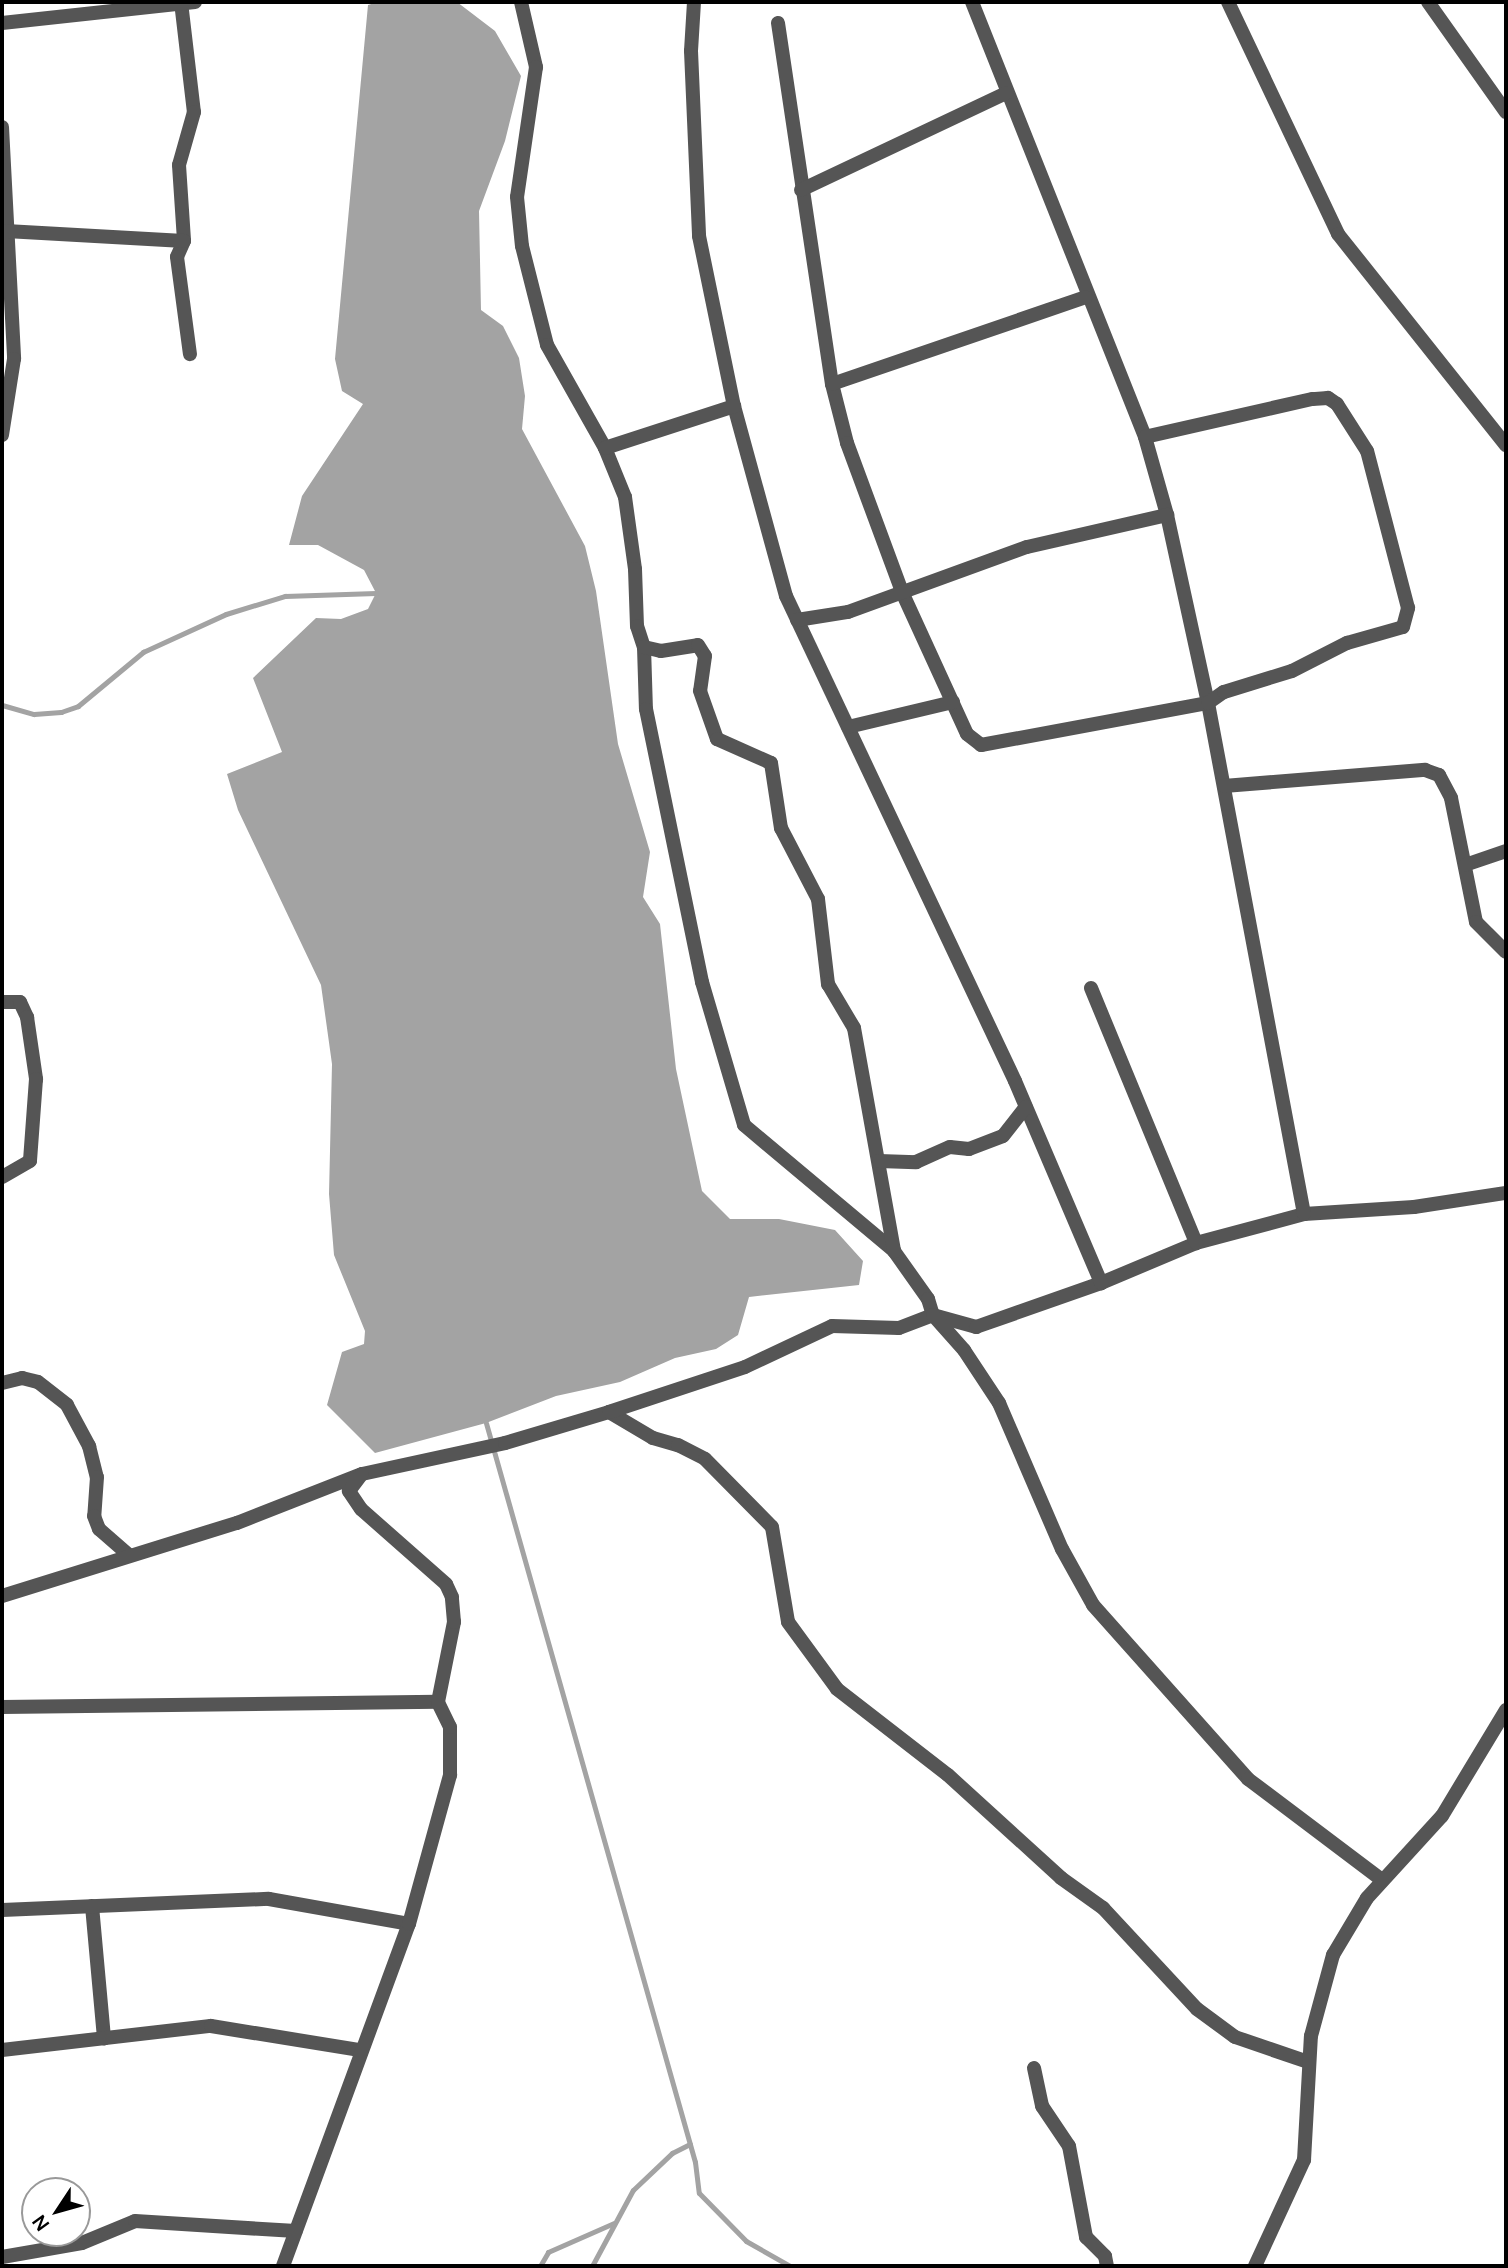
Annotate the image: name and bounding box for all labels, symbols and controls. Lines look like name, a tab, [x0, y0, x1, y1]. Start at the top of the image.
north arrow	[21, 2177, 91, 2247]
text: N	[26, 2210, 55, 2236]

